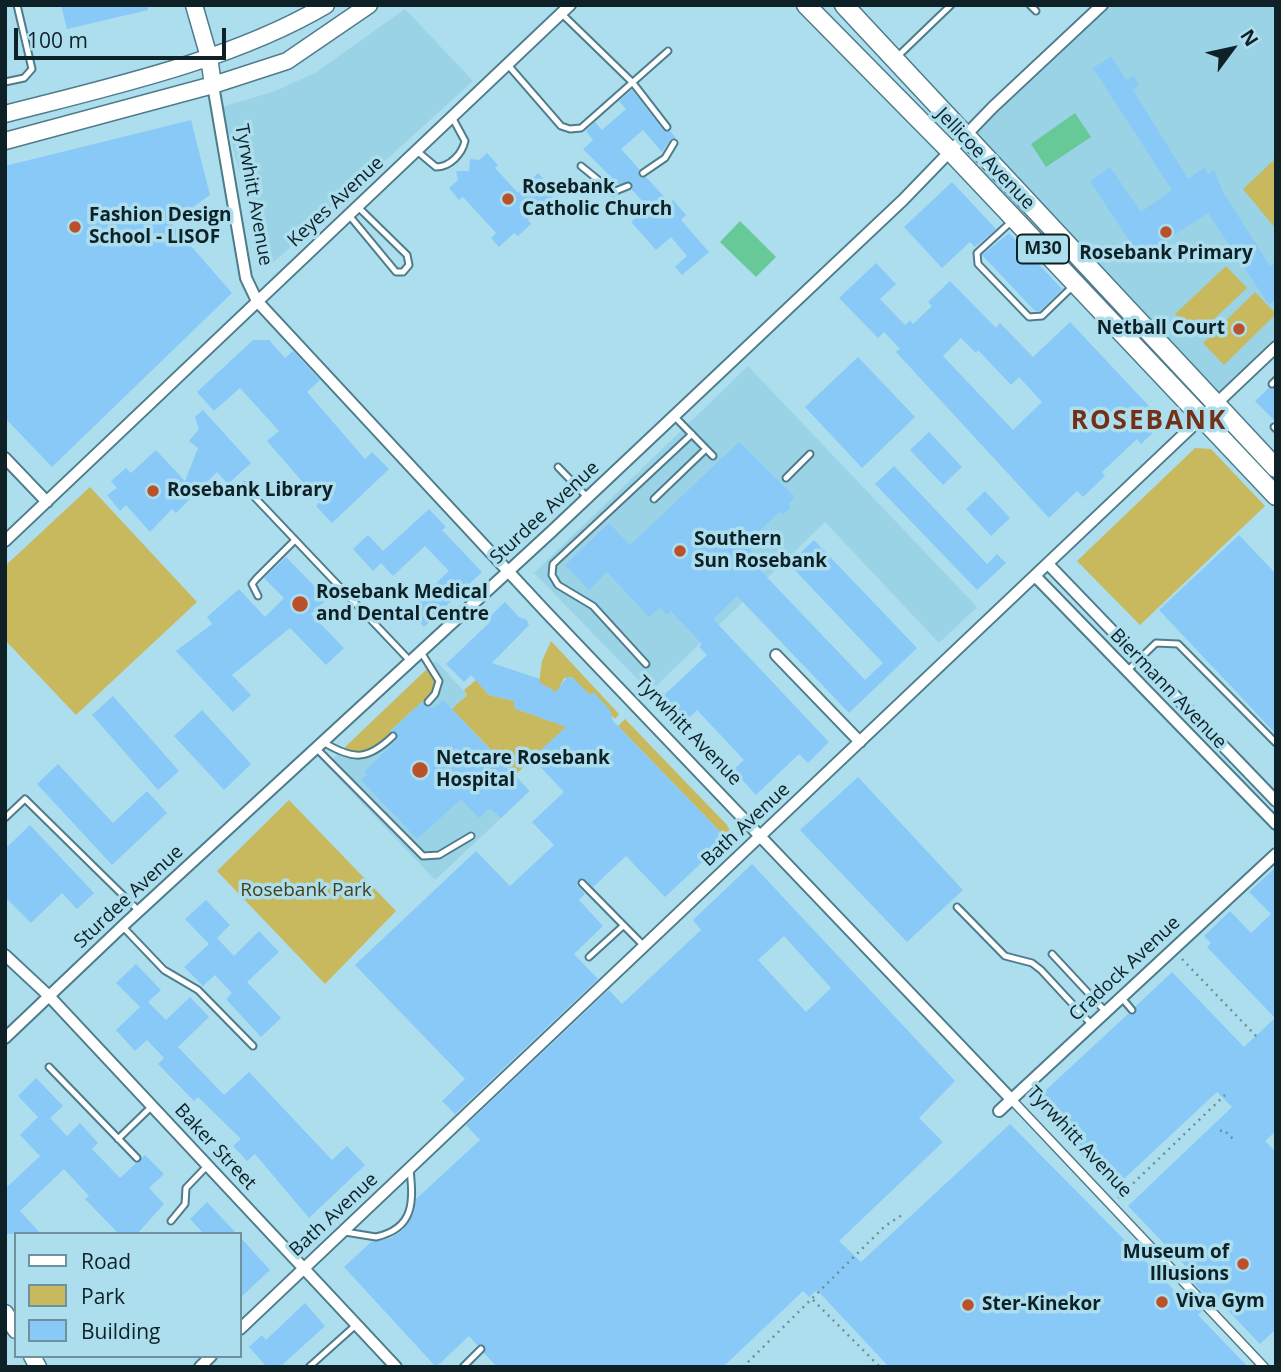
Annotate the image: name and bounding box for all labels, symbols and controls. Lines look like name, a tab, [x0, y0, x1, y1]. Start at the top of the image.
scale bar	[18, 14, 229, 58]
north arrow	[1197, 14, 1267, 84]
text: N	[1234, 24, 1265, 51]
text: 100 m	[27, 26, 88, 54]
street label: Jellicoe Avenue	[931, 103, 1039, 215]
street label: Tyrwhitt Avenue	[229, 122, 277, 268]
street label: Keyes Avenue	[283, 152, 389, 252]
place label: Rosebank Catholic Church	[522, 177, 672, 221]
marker: Rosebank Catholic Church	[500, 191, 516, 207]
place label: Fashion Design School - LISOF	[89, 205, 232, 249]
marker: Fashion Design School - LISOF	[67, 219, 83, 235]
marker: Rosebank Primary	[1158, 224, 1174, 240]
road number: M30	[1017, 234, 1069, 264]
place label: Rosebank Primary	[1079, 243, 1253, 265]
place label: Netball Court	[1097, 318, 1225, 340]
marker: Netball Court	[1231, 321, 1247, 337]
district label: ROSEBANK	[1072, 406, 1226, 438]
street label: Sturdee Avenue	[486, 457, 604, 569]
place label: Rosebank Library	[167, 480, 333, 502]
marker: Rosebank Library	[145, 483, 161, 499]
place label: Southern Sun Rosebank	[694, 529, 827, 573]
marker: Southern Sun Rosebank	[672, 543, 688, 559]
place label: Rosebank Medical and Dental Centre	[316, 582, 489, 626]
marker: Rosebank Medical and Dental Centre	[290, 594, 310, 614]
street label: Biermann Avenue	[1105, 624, 1231, 754]
street label: Tyrwhitt Avenue	[630, 671, 746, 791]
place label: Netcare Rosebank Hospital	[436, 748, 610, 792]
marker: Netcare Rosebank Hospital	[410, 760, 430, 780]
street label: Bath Avenue	[697, 778, 795, 872]
street label: Sturdee Avenue	[70, 841, 188, 953]
park label: Rosebank Park	[240, 880, 372, 902]
street label: Cradock Avenue	[1065, 912, 1185, 1026]
street label: Tyrwhitt Avenue	[1022, 1082, 1136, 1202]
street label: Baker Street	[169, 1099, 261, 1195]
street label: Bath Avenue	[285, 1168, 383, 1262]
legend	[14, 1232, 242, 1358]
place label: Museum of Illusions	[1123, 1242, 1229, 1286]
text: Road	[81, 1247, 131, 1275]
marker: Museum of Illusions	[1235, 1256, 1251, 1272]
text: Park	[81, 1282, 125, 1310]
place label: Viva Gym	[1176, 1291, 1265, 1313]
place label: Ster-Kinekor	[982, 1294, 1101, 1316]
marker: Viva Gym	[1154, 1294, 1170, 1310]
marker: Ster-Kinekor	[960, 1297, 976, 1313]
text: Building	[81, 1317, 160, 1345]

